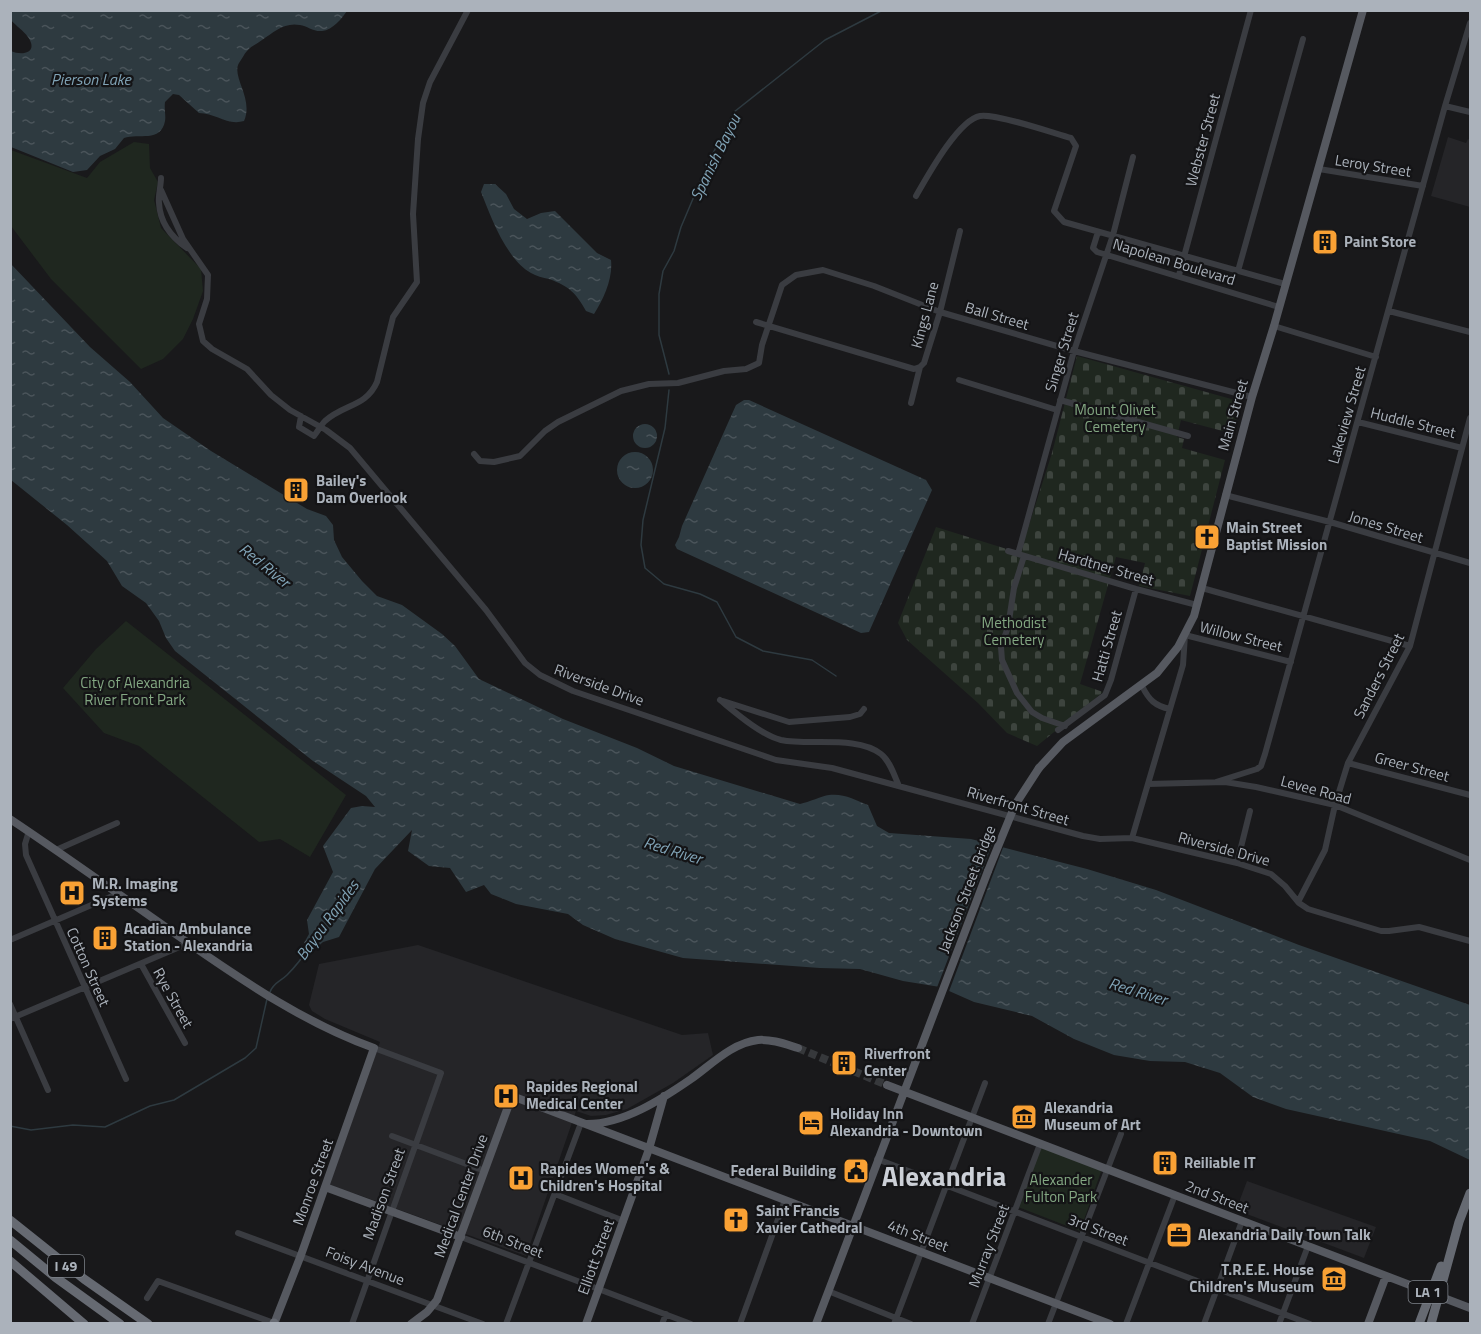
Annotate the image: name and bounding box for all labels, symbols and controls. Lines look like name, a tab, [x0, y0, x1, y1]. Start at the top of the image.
water label: Pierson Lake	[51, 67, 133, 91]
street label: Webster Street	[1179, 90, 1226, 189]
water label: Spanish Bayou	[684, 109, 747, 204]
street label: Leroy Street	[1333, 148, 1413, 183]
building icon: Paint Store	[1310, 227, 1340, 257]
place label: Paint Store	[1344, 230, 1416, 253]
street label: Napolean Boulevard	[1110, 232, 1238, 291]
street label: Kings Lane	[905, 279, 944, 351]
street label: Ball Street	[962, 295, 1033, 336]
street label: Singer Street	[1039, 309, 1085, 394]
street label: Lakeview Street	[1322, 363, 1372, 466]
street label: Main Street	[1211, 376, 1254, 453]
park label: Mount Olivet Cemetery	[1074, 398, 1156, 438]
street label: Huddle Street	[1368, 401, 1459, 444]
place label: Bailey's Dam Overlook	[316, 469, 408, 509]
building icon: Bailey's Dam Overlook	[281, 475, 311, 505]
street label: Jones Street	[1346, 504, 1427, 549]
place label: Main Street Baptist Mission	[1226, 516, 1327, 556]
church icon: Main Street Baptist Mission	[1192, 522, 1222, 552]
water label: Red River	[234, 537, 297, 594]
street label: Hardtner Street	[1056, 542, 1157, 591]
street label: Hatti Street	[1085, 607, 1128, 684]
park label: Methodist Cemetery	[982, 611, 1047, 651]
street label: Willow Street	[1197, 615, 1286, 658]
street label: Sanders Street	[1347, 628, 1410, 723]
street label: Riverside Drive	[551, 658, 647, 711]
park label: City of Alexandria River Front Park	[80, 671, 190, 711]
street label: Greer Street	[1372, 745, 1453, 788]
street label: Levee Road	[1278, 769, 1354, 810]
street label: Riverfront Street	[964, 780, 1073, 831]
street label: Jackson Street Bridge	[932, 822, 1001, 956]
street label: Riverside Drive	[1176, 825, 1273, 872]
water label: Red River	[641, 830, 707, 871]
place label: M.R. Imaging Systems	[92, 872, 178, 912]
water label: Bayou Rapides	[290, 874, 365, 965]
hospital icon: M.R. Imaging Systems	[57, 878, 87, 908]
place label: Acadian Ambulance Station - Alexandria	[124, 917, 253, 957]
building icon: Acadian Ambulance Station - Alexandria	[90, 923, 120, 953]
street label: Cotton Street	[61, 924, 116, 1011]
street label: Rye Street	[147, 963, 200, 1033]
water label: Red River	[1106, 971, 1172, 1012]
place label: Riverfront Center	[864, 1042, 931, 1082]
building icon: Riverfront Center	[829, 1048, 859, 1078]
place label: Rapides Regional Medical Center	[526, 1075, 638, 1115]
hospital icon: Rapides Regional Medical Center	[491, 1081, 521, 1111]
place label: Alexandria Museum of Art	[1044, 1096, 1141, 1136]
place label: Holiday Inn Alexandria - Downtown	[830, 1102, 983, 1142]
museum icon: Alexandria Museum of Art	[1009, 1102, 1039, 1132]
hotel icon: Holiday Inn Alexandria - Downtown	[796, 1108, 826, 1138]
street label: Medical Center Drive	[428, 1131, 494, 1261]
street label: Monroe Street	[286, 1134, 339, 1229]
street label: Madison Street	[356, 1144, 411, 1243]
building icon: Reiliable IT	[1150, 1148, 1180, 1178]
place label: Reiliable IT	[1184, 1151, 1256, 1174]
district label: Alexandria	[882, 1155, 1006, 1196]
public building icon: Federal Building	[841, 1156, 871, 1186]
place label: Rapides Women's & Children's Hospital	[540, 1157, 670, 1197]
place label: Federal Building	[730, 1159, 836, 1182]
hospital icon: Rapides Women's & Children's Hospital	[506, 1163, 536, 1193]
park label: Alexander Fulton Park	[1025, 1168, 1097, 1208]
street label: 2nd Street	[1182, 1174, 1253, 1219]
place label: Saint Francis Xavier Cathedral	[756, 1199, 863, 1239]
street label: Murray Street	[962, 1200, 1015, 1291]
church icon: Saint Francis Xavier Cathedral	[721, 1205, 751, 1235]
street label: 3rd Street	[1065, 1207, 1133, 1252]
street label: 4th Street	[884, 1213, 953, 1258]
street label: Elliott Street	[571, 1215, 620, 1298]
street label: 6th Street	[479, 1219, 548, 1264]
office icon: Alexandria Daily Town Talk	[1164, 1220, 1194, 1250]
place label: Alexandria Daily Town Talk	[1198, 1223, 1371, 1246]
street label: Foisy Avenue	[322, 1240, 408, 1291]
road number: I 49	[48, 1255, 84, 1277]
place label: T.R.E.E. House Children's Museum	[1189, 1258, 1314, 1298]
museum icon: T.R.E.E. House Children's Museum	[1319, 1264, 1349, 1294]
road number: LA 1	[1408, 1281, 1448, 1303]

